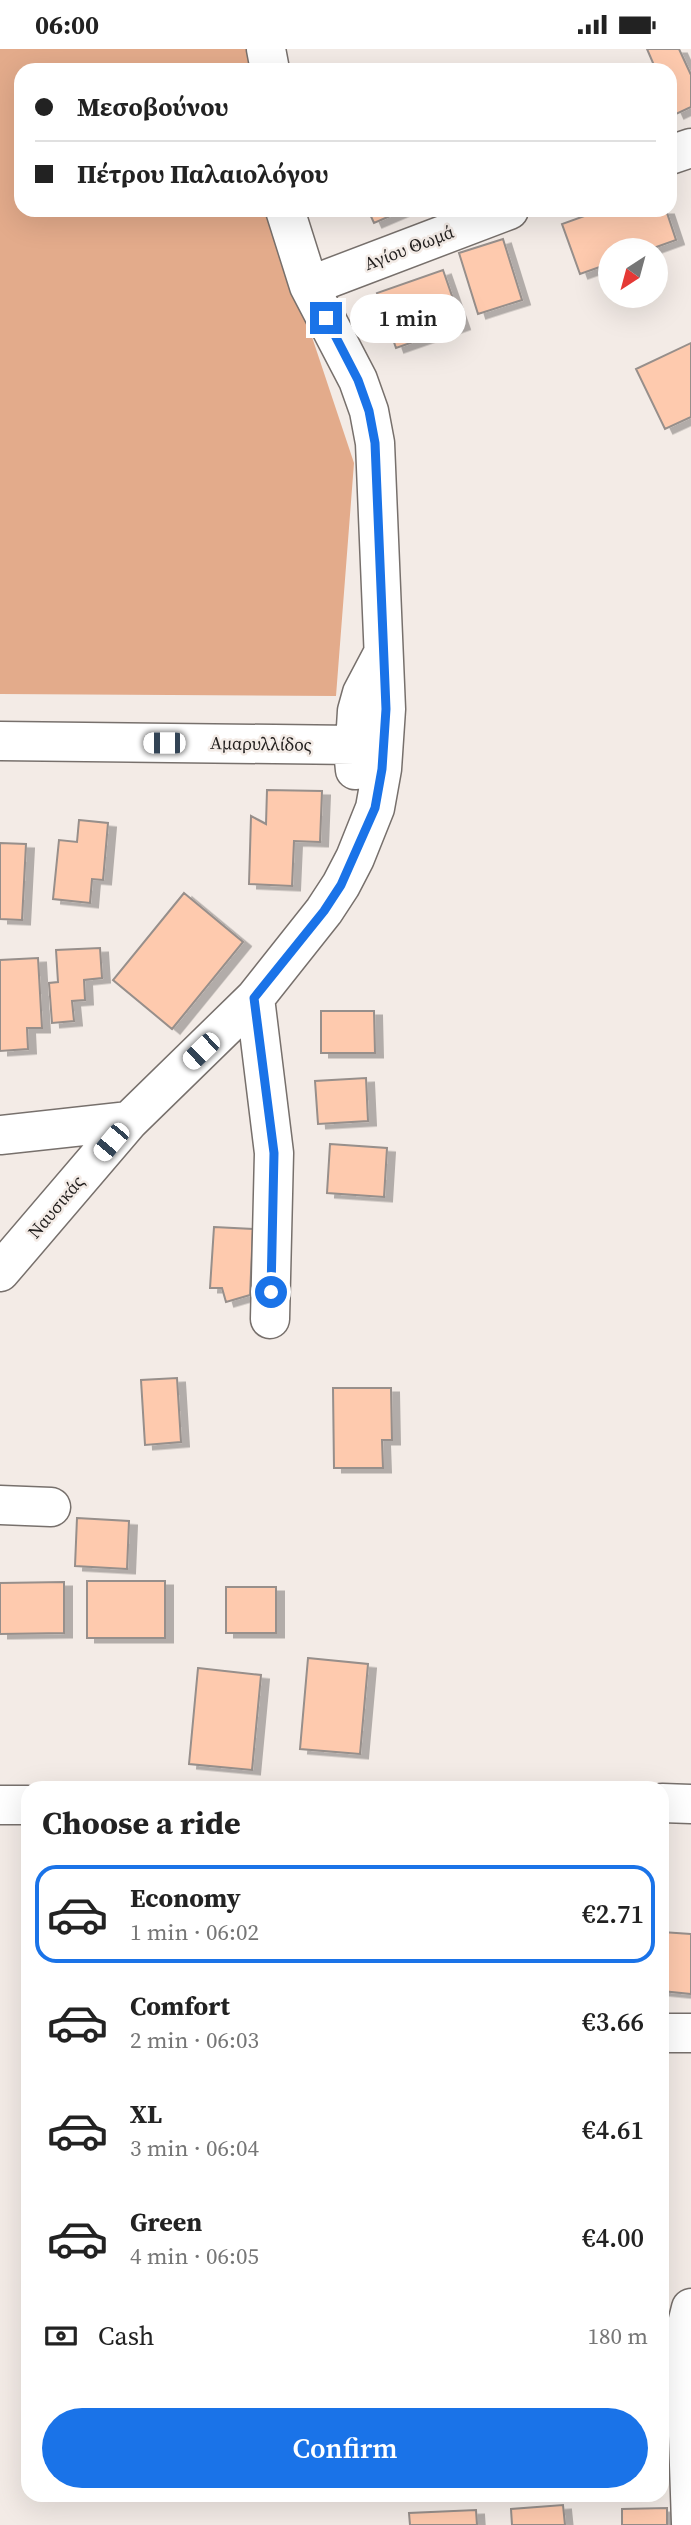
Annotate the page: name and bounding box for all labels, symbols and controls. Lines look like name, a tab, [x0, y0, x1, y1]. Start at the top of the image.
text: 06:00	[35, 7, 99, 43]
text: Μεσοβούνου	[77, 89, 228, 125]
text: Πέτρου Παλαιολόγου	[77, 156, 328, 192]
street label: Αγίου Θωμά	[360, 219, 457, 276]
north arrow	[598, 238, 668, 308]
map controls	[598, 238, 668, 308]
callout: 1 min	[350, 293, 466, 343]
route end	[310, 302, 342, 334]
text: 1 min	[378, 302, 438, 334]
street label: Αμαρυλλίδος	[210, 730, 312, 757]
car	[144, 733, 186, 754]
car	[179, 1029, 224, 1073]
car	[90, 1119, 133, 1165]
street label: Ναυσικάς	[22, 1170, 89, 1244]
route start	[255, 1276, 287, 1308]
text: Choose a ride	[42, 1801, 241, 1845]
text: Economy	[130, 1880, 241, 1916]
icon: car	[46, 1883, 109, 1946]
text: €2.71	[582, 1896, 644, 1932]
text: 1 min · 06:02	[130, 1916, 259, 1948]
text: Comfort	[130, 1988, 230, 2024]
icon: car	[46, 1991, 109, 2054]
text: €3.66	[582, 2004, 644, 2040]
text: 2 min · 06:03	[130, 2024, 259, 2056]
text: XL	[130, 2096, 162, 2132]
icon: car	[46, 2099, 109, 2162]
text: €4.61	[582, 2112, 644, 2148]
text: 3 min · 06:04	[130, 2132, 259, 2164]
text: Green	[130, 2204, 202, 2240]
icon: car	[46, 2207, 109, 2270]
text: €4.00	[582, 2220, 644, 2256]
text: 4 min · 06:05	[130, 2240, 259, 2272]
icon: cash	[42, 2317, 80, 2355]
text: Cash	[98, 2318, 154, 2354]
text: 180 m	[587, 2320, 648, 2352]
button: Confirm	[42, 2408, 648, 2488]

